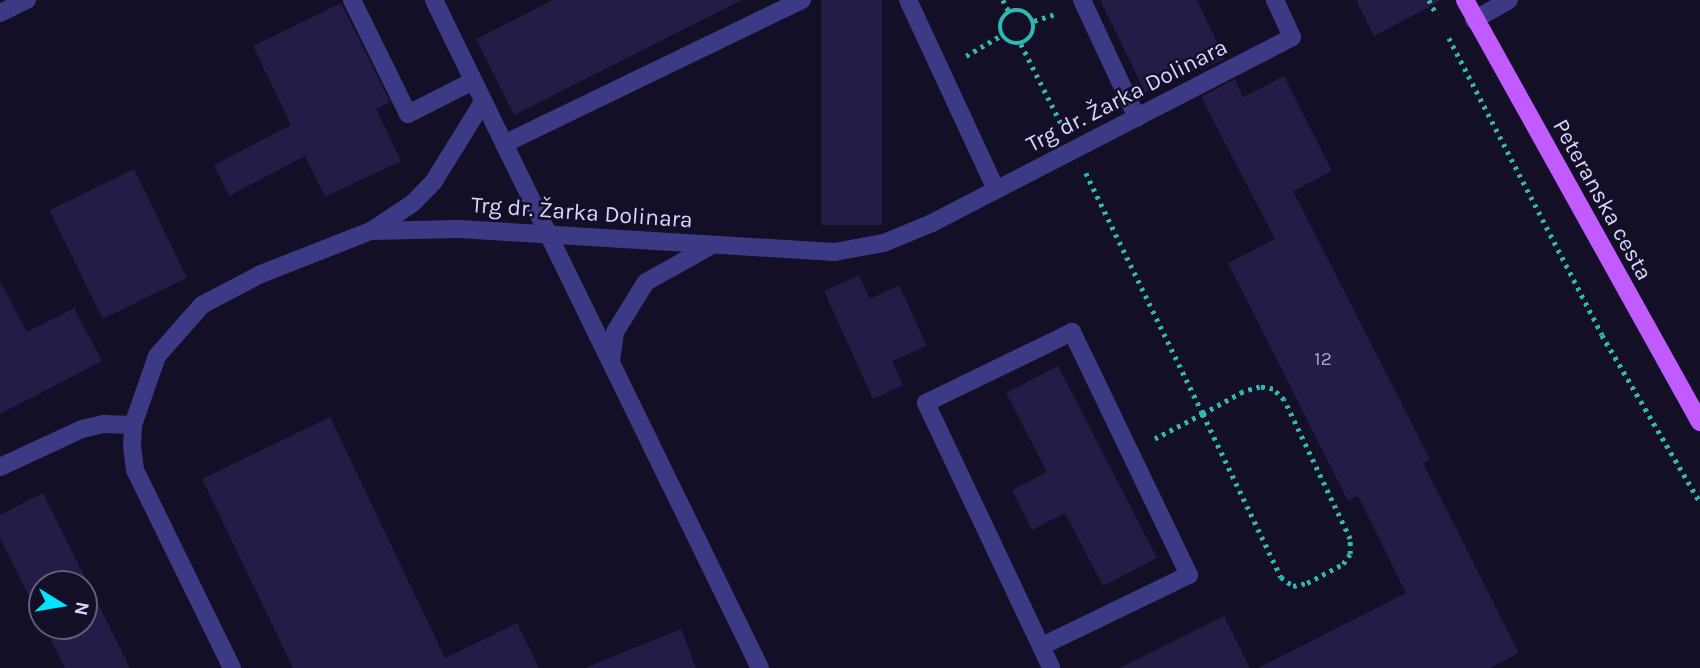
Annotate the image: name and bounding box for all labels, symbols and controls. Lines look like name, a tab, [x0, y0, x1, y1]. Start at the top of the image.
street label: Trg dr. Žarka Dolinara	[1022, 33, 1232, 159]
street label: Peteranska cesta	[1546, 115, 1658, 285]
street label: Trg dr. Žarka Dolinara	[470, 191, 694, 235]
house number: 12	[1314, 349, 1332, 371]
north arrow	[28, 570, 98, 640]
text: N	[70, 600, 94, 617]

